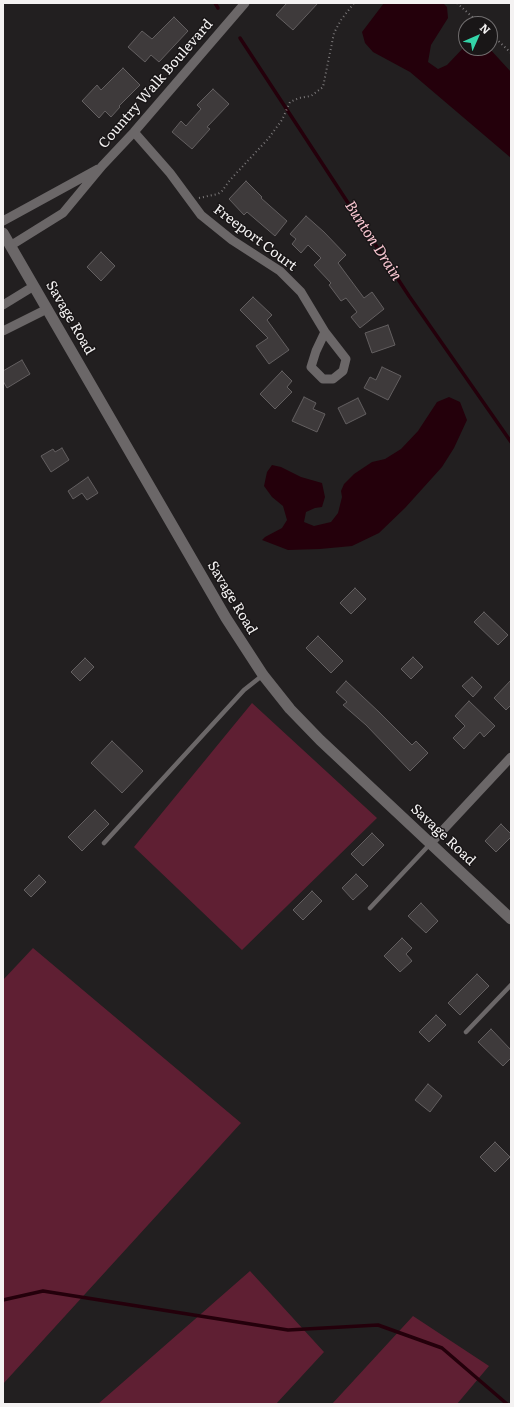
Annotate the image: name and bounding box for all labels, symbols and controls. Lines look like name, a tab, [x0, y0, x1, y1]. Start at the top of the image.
street label: Country Walk Boulevard	[95, 16, 217, 152]
north arrow	[458, 16, 498, 56]
text: N	[477, 19, 495, 37]
water label: Bunton Drain	[341, 198, 405, 284]
street label: Freeport Court	[210, 201, 300, 275]
street label: Savage Road	[42, 278, 98, 358]
street label: Savage Road	[204, 558, 260, 638]
street label: Savage Road	[407, 801, 479, 869]

